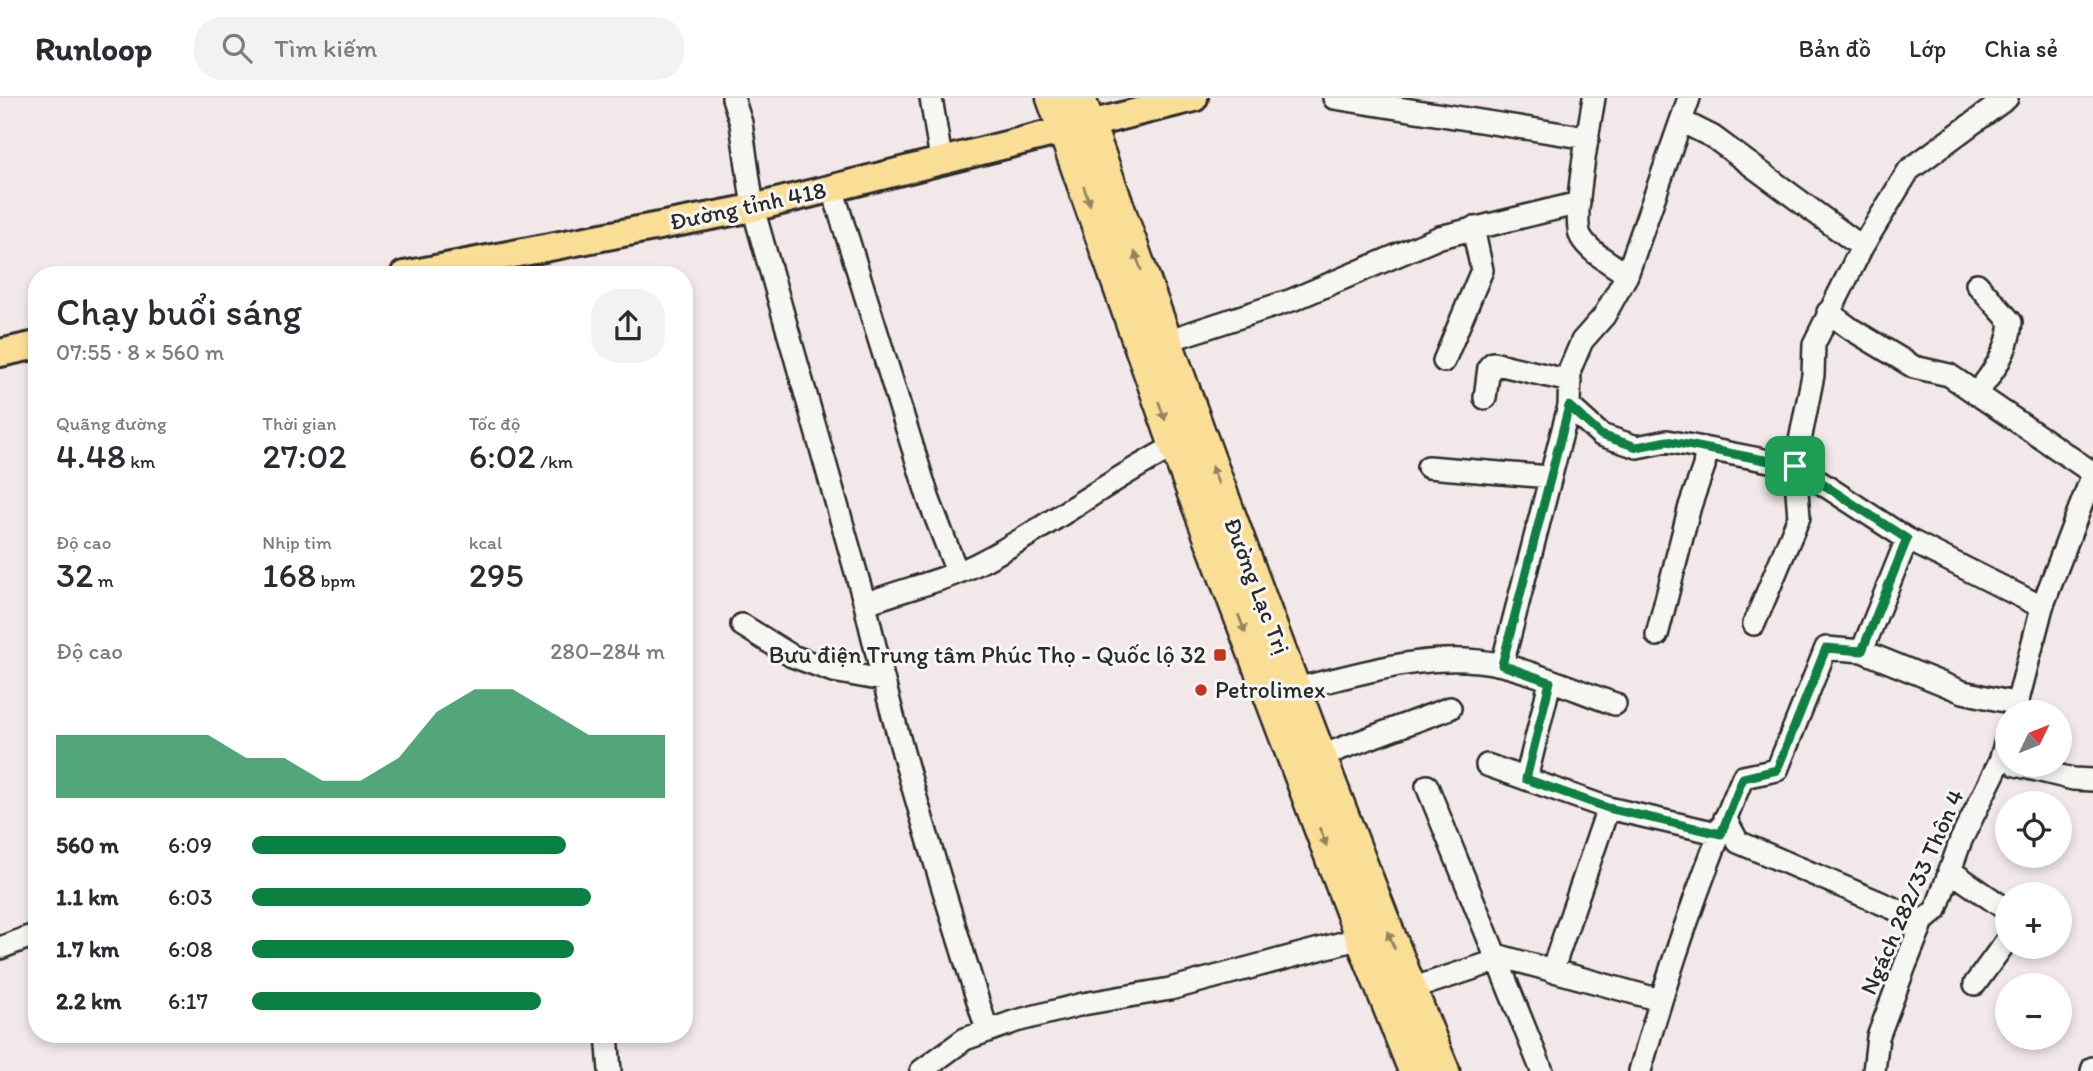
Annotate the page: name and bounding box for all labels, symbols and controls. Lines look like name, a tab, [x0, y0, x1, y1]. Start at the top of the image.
search box	[194, 17, 684, 80]
text: Runloop	[35, 29, 152, 68]
icon: search	[218, 29, 256, 67]
text: Tìm kiếm	[274, 32, 377, 64]
text: Bản đồ	[1798, 34, 1871, 63]
text: Lớp	[1909, 34, 1946, 63]
text: Chia sẻ	[1984, 34, 2058, 63]
street label: Đường tỉnh 418	[667, 175, 829, 236]
one-way arrow	[1082, 186, 1093, 207]
one-way arrow	[1132, 250, 1143, 271]
text: Chạy buổi sáng	[56, 289, 302, 335]
button: share	[591, 289, 665, 363]
text: 07:55 · 8 × 560 m	[56, 338, 224, 366]
one-way arrow	[1157, 400, 1168, 421]
text: Quãng đường	[56, 412, 167, 435]
text: Thời gian	[262, 412, 337, 435]
text: Tốc độ	[469, 412, 521, 435]
text: 4.48	[56, 435, 126, 477]
text: 27:02	[262, 435, 347, 477]
text: 6:02	[469, 435, 536, 477]
pin	[1765, 436, 1825, 496]
icon: arrive	[1776, 447, 1814, 485]
text: km	[126, 450, 155, 473]
text: /km	[536, 450, 573, 473]
one-way arrow	[1209, 464, 1220, 485]
street label: Đường Lạc Trị	[1218, 513, 1297, 658]
text: Độ cao	[56, 531, 111, 554]
text: Nhịp tim	[262, 531, 332, 554]
text: kcal	[469, 531, 502, 554]
text: 32	[56, 554, 94, 596]
text: 168	[262, 554, 316, 596]
text: 295	[469, 554, 524, 596]
text: m	[94, 569, 114, 592]
text: bpm	[316, 569, 356, 592]
one-way arrow	[1237, 613, 1248, 634]
text: Độ cao	[56, 637, 123, 665]
text: 280–284 m	[550, 637, 665, 665]
place label: Bưu điện Trung tâm Phúc Thọ - Quốc lộ 32	[769, 640, 1206, 669]
marker: Bưu điện Trung tâm Phúc Thọ - Quốc lộ 32	[1212, 647, 1228, 663]
place label: Petrolimex	[1215, 675, 1326, 704]
marker: Petrolimex	[1193, 682, 1209, 698]
north arrow	[1995, 700, 2072, 777]
map controls	[1995, 700, 2072, 1050]
street label: Ngách 282/33 Thôn 4	[1853, 785, 1970, 999]
button: locate	[1995, 791, 2072, 868]
one-way arrow	[1317, 826, 1328, 847]
text: 560 m	[56, 831, 119, 859]
text: 6:09	[168, 831, 212, 859]
button: +	[1995, 882, 2072, 959]
text: 1.1 km	[56, 883, 119, 911]
text: 6:03	[168, 883, 213, 911]
one-way arrow	[1385, 929, 1396, 950]
text: 1.7 km	[56, 935, 119, 963]
text: 6:08	[168, 935, 213, 963]
button: −	[1995, 973, 2072, 1050]
text: 2.2 km	[56, 987, 121, 1015]
text: 6:17	[168, 987, 208, 1015]

